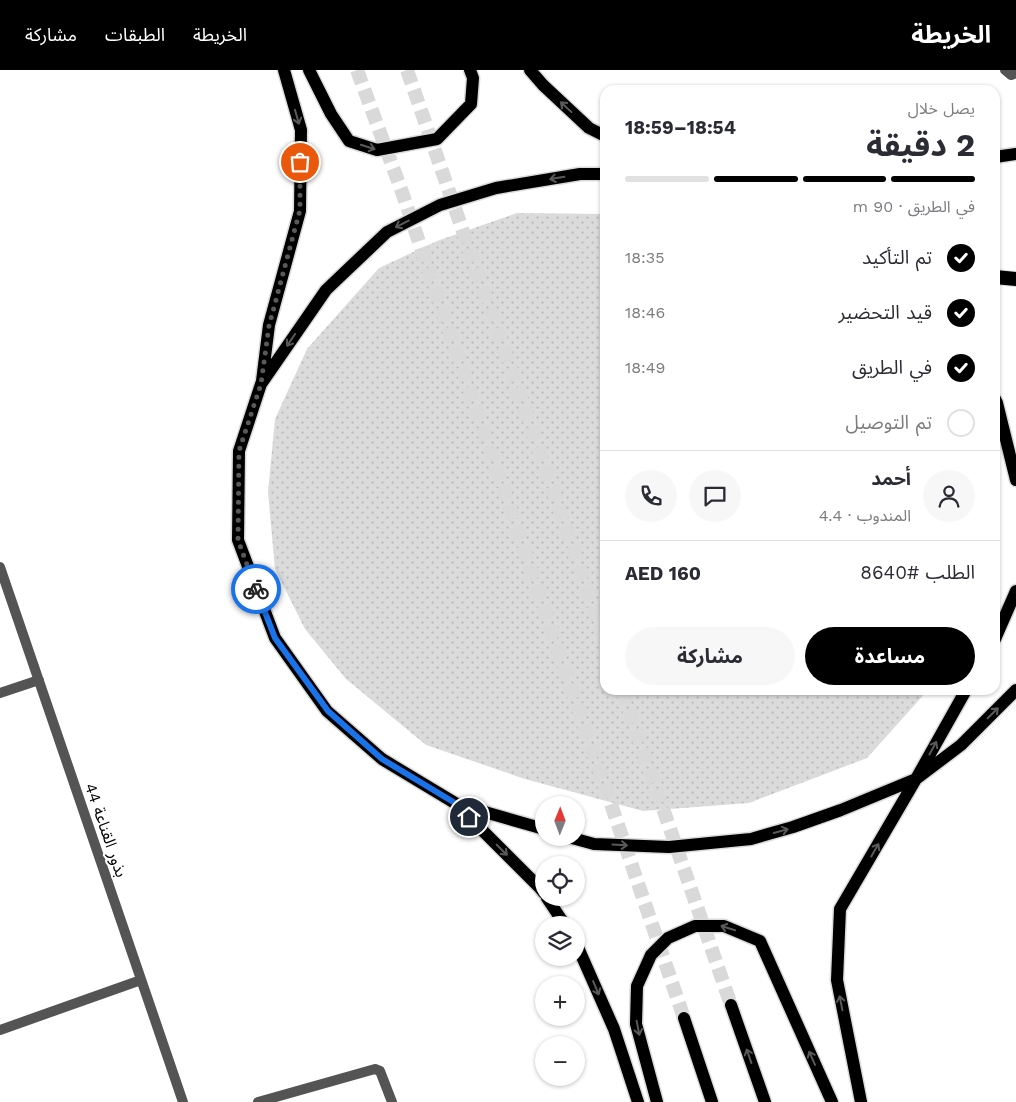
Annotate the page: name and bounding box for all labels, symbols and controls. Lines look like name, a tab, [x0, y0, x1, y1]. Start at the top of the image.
text: الخريطة	[911, 21, 991, 49]
text: مشاركة	[25, 24, 77, 45]
text: الطبقات	[105, 24, 165, 45]
text: الخريطة	[193, 24, 247, 45]
text: يصل خلال	[908, 99, 975, 118]
one-way arrow	[560, 101, 573, 113]
one-way arrow	[293, 109, 302, 125]
text: 18:54–18:59	[625, 116, 736, 139]
text: 2 دقيقة	[866, 126, 975, 164]
pin	[279, 141, 321, 183]
one-way arrow	[359, 143, 375, 152]
icon: bag	[286, 148, 314, 176]
one-way arrow	[549, 173, 565, 183]
text: في الطريق · 90 m	[853, 197, 975, 216]
one-way arrow	[395, 220, 410, 229]
icon: check	[947, 244, 975, 272]
text: تم التأكيد	[862, 246, 932, 269]
text: 18:35	[625, 248, 664, 267]
icon: check	[947, 299, 975, 327]
text: قيد التحضير	[839, 301, 932, 324]
text: 18:46	[625, 303, 665, 322]
one-way arrow	[286, 333, 296, 347]
icon: check	[947, 354, 975, 382]
text: في الطريق	[852, 356, 932, 379]
text: 18:49	[625, 358, 665, 377]
text: تم التوصيل	[846, 411, 932, 434]
text: أحمد	[871, 467, 911, 490]
button: phone	[625, 470, 677, 522]
button: chat	[689, 470, 741, 522]
button: person	[923, 470, 975, 522]
text: المندوب · 4.4	[819, 506, 911, 525]
text: الطلب #8640	[860, 561, 975, 584]
text: AED 160	[625, 562, 701, 585]
courier	[231, 564, 281, 614]
icon: bike	[242, 575, 270, 603]
button: مشاركة	[625, 627, 795, 685]
button: مساعدة	[805, 627, 975, 685]
one-way arrow	[986, 707, 999, 719]
one-way arrow	[929, 742, 939, 756]
street label: بذور القناعة 44	[81, 780, 131, 880]
pin	[448, 796, 490, 838]
north arrow	[535, 796, 585, 846]
map controls	[535, 796, 585, 1086]
icon: home	[455, 803, 483, 831]
one-way arrow	[773, 825, 789, 835]
one-way arrow	[612, 840, 628, 850]
one-way arrow	[496, 844, 508, 856]
one-way arrow	[870, 844, 880, 858]
button: locate	[535, 856, 585, 906]
button: layers	[535, 916, 585, 966]
one-way arrow	[720, 923, 736, 933]
button: +	[535, 976, 585, 1026]
one-way arrow	[591, 980, 601, 995]
one-way arrow	[836, 995, 845, 1011]
one-way arrow	[634, 1019, 643, 1035]
button: −	[535, 1036, 585, 1086]
one-way arrow	[744, 1049, 753, 1064]
one-way arrow	[807, 1050, 817, 1065]

